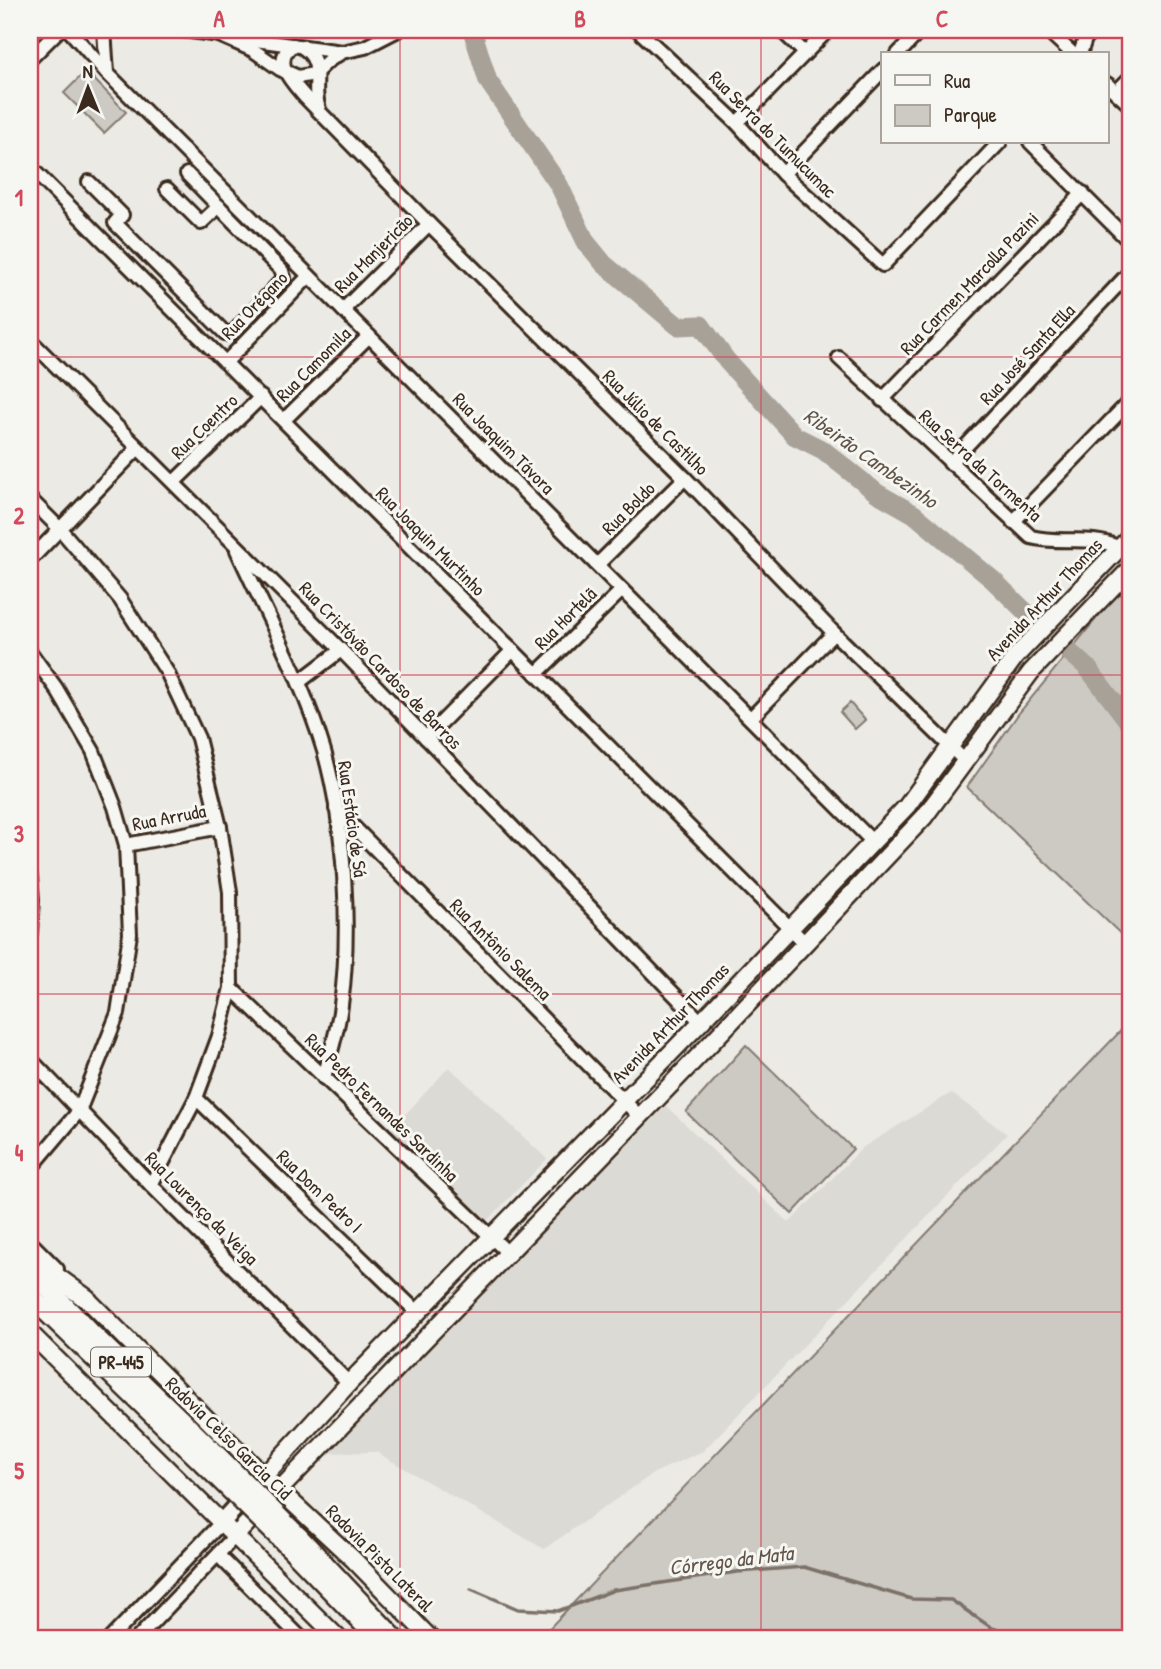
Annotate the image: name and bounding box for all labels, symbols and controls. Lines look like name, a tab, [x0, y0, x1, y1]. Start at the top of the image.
text: A	[213, 3, 225, 34]
text: B	[574, 3, 586, 34]
text: C	[936, 3, 948, 34]
north arrow	[52, 52, 122, 122]
legend	[881, 52, 1108, 144]
text: N	[82, 58, 93, 84]
street label: Rua Serra do Tumucumac	[704, 65, 843, 204]
text: Rua	[944, 66, 970, 95]
text: Parque	[944, 100, 997, 129]
text: 1	[15, 182, 23, 213]
street label: Rua Carmen Marcolla Pazini	[894, 206, 1044, 360]
street label: Rua Manjericão	[328, 208, 418, 298]
street label: Rua Orégano	[215, 265, 293, 345]
street label: Rua José Santa Ella	[973, 298, 1081, 410]
street label: Rua Camomila	[270, 320, 357, 407]
street label: Rua Júlio de Castilho	[597, 363, 715, 481]
street label: Rua Joaquim Távora	[447, 386, 561, 500]
street label: Rua Coentro	[165, 387, 243, 464]
water label: Ribeirão Cambezinho	[798, 401, 945, 516]
street label: Rua Serra da Tormenta	[914, 403, 1048, 528]
street label: Rua Boldo	[596, 475, 661, 540]
street label: Rua Joaquin Murtinho	[371, 481, 492, 602]
text: 2	[14, 500, 25, 531]
street label: Avenida Arthur Thomas	[980, 532, 1108, 666]
street label: Rua Cristóvão Cardoso de Barros	[294, 575, 468, 755]
street label: Rua Hortelã	[528, 581, 602, 655]
street label: Rua Estácio de Sá	[332, 759, 374, 879]
street label: Rua Arruda	[130, 797, 209, 837]
text: 3	[14, 818, 24, 849]
street label: Rua Antônio Salema	[444, 892, 558, 1006]
street label: Avenida Arthur Thomas	[605, 957, 735, 1089]
street label: Rua Pedro Fernandes Sardinha	[300, 1027, 465, 1188]
text: 4	[15, 1137, 24, 1168]
street label: Rua Dom Pedro I	[271, 1143, 369, 1239]
street label: Rua Lourenço da Veiga	[139, 1145, 265, 1271]
road number: PR-445	[91, 1348, 151, 1377]
street label: Rodovia Celso Garcia Cid	[160, 1371, 298, 1506]
text: 5	[14, 1455, 24, 1486]
street label: Rodovia Pista Lateral	[320, 1498, 440, 1618]
water label: Córrego da Mata	[667, 1538, 797, 1582]

